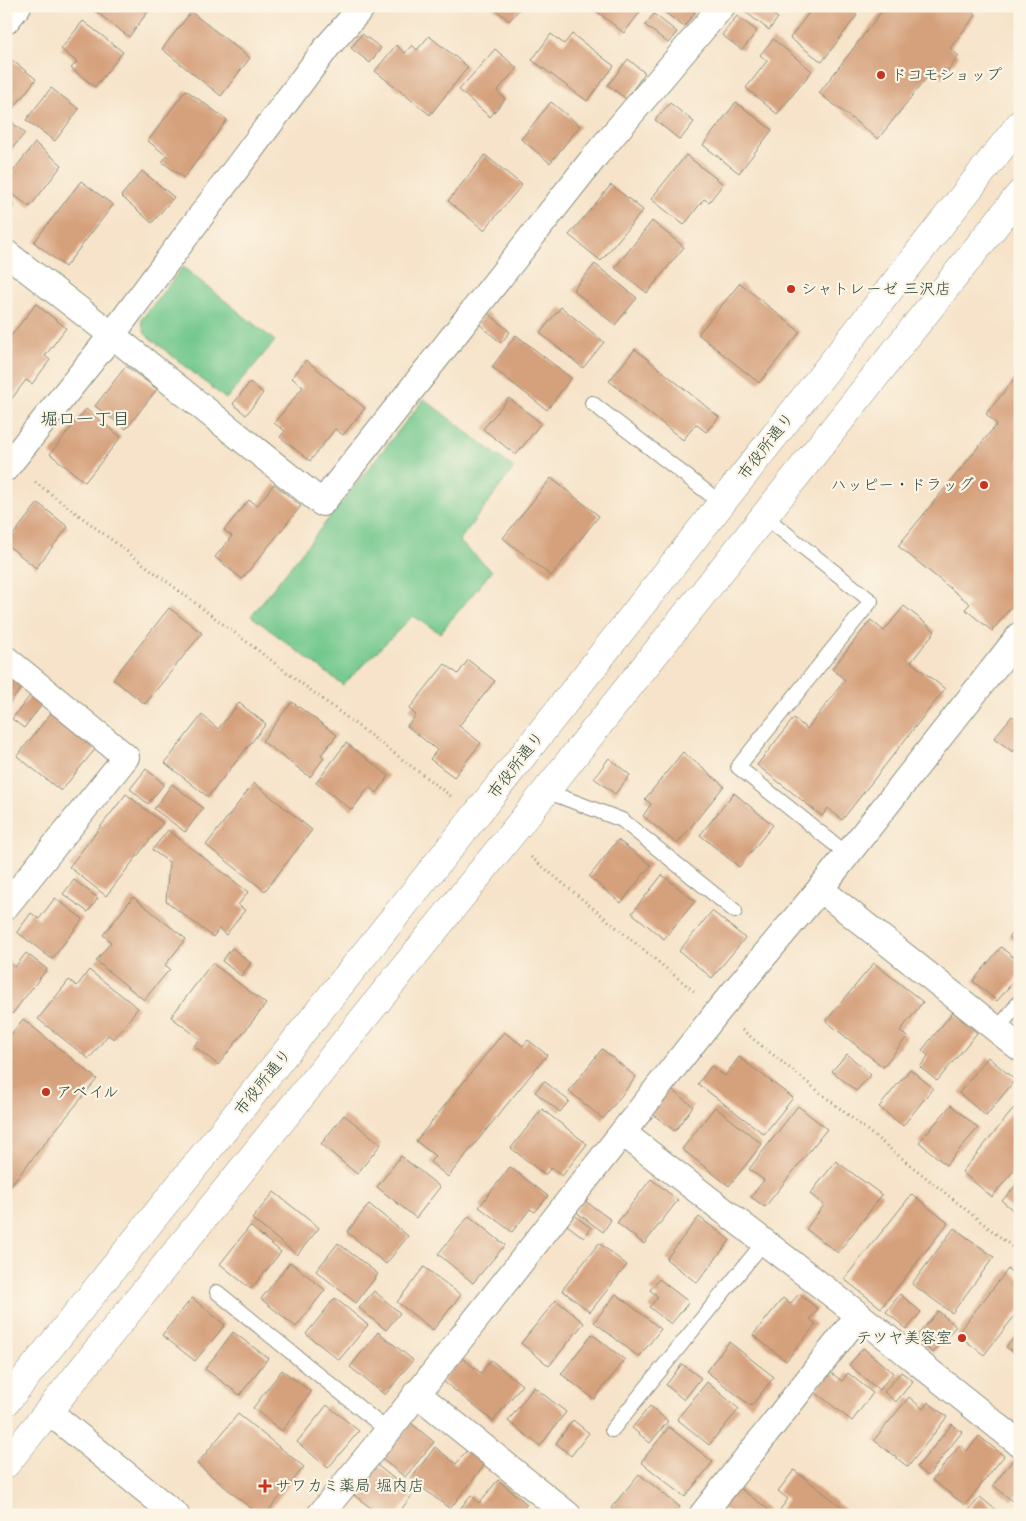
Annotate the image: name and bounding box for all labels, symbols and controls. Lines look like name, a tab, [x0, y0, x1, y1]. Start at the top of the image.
place label: ドコモショップ	[891, 66, 1002, 84]
marker: ドコモショップ	[875, 69, 887, 81]
place label: シャトレーゼ 三沢店	[801, 280, 951, 298]
marker: シャトレーゼ 三沢店	[785, 283, 797, 295]
district label: 堀口一丁目	[40, 409, 130, 430]
street label: 市役所通り	[734, 409, 798, 483]
place label: ハッピー・ドラッグ	[831, 476, 974, 494]
marker: ハッピー・ドラッグ	[978, 479, 990, 491]
street label: 市役所通り	[484, 728, 548, 802]
street label: 市役所通り	[231, 1045, 295, 1119]
place label: アベイル	[56, 1083, 119, 1101]
marker: アベイル	[40, 1086, 52, 1098]
place label: テツヤ美容室	[856, 1329, 952, 1347]
marker: テツヤ美容室	[956, 1332, 968, 1344]
place label: サワカミ薬局 堀内店	[275, 1477, 424, 1495]
marker: サワカミ薬局 堀内店	[259, 1480, 271, 1492]

